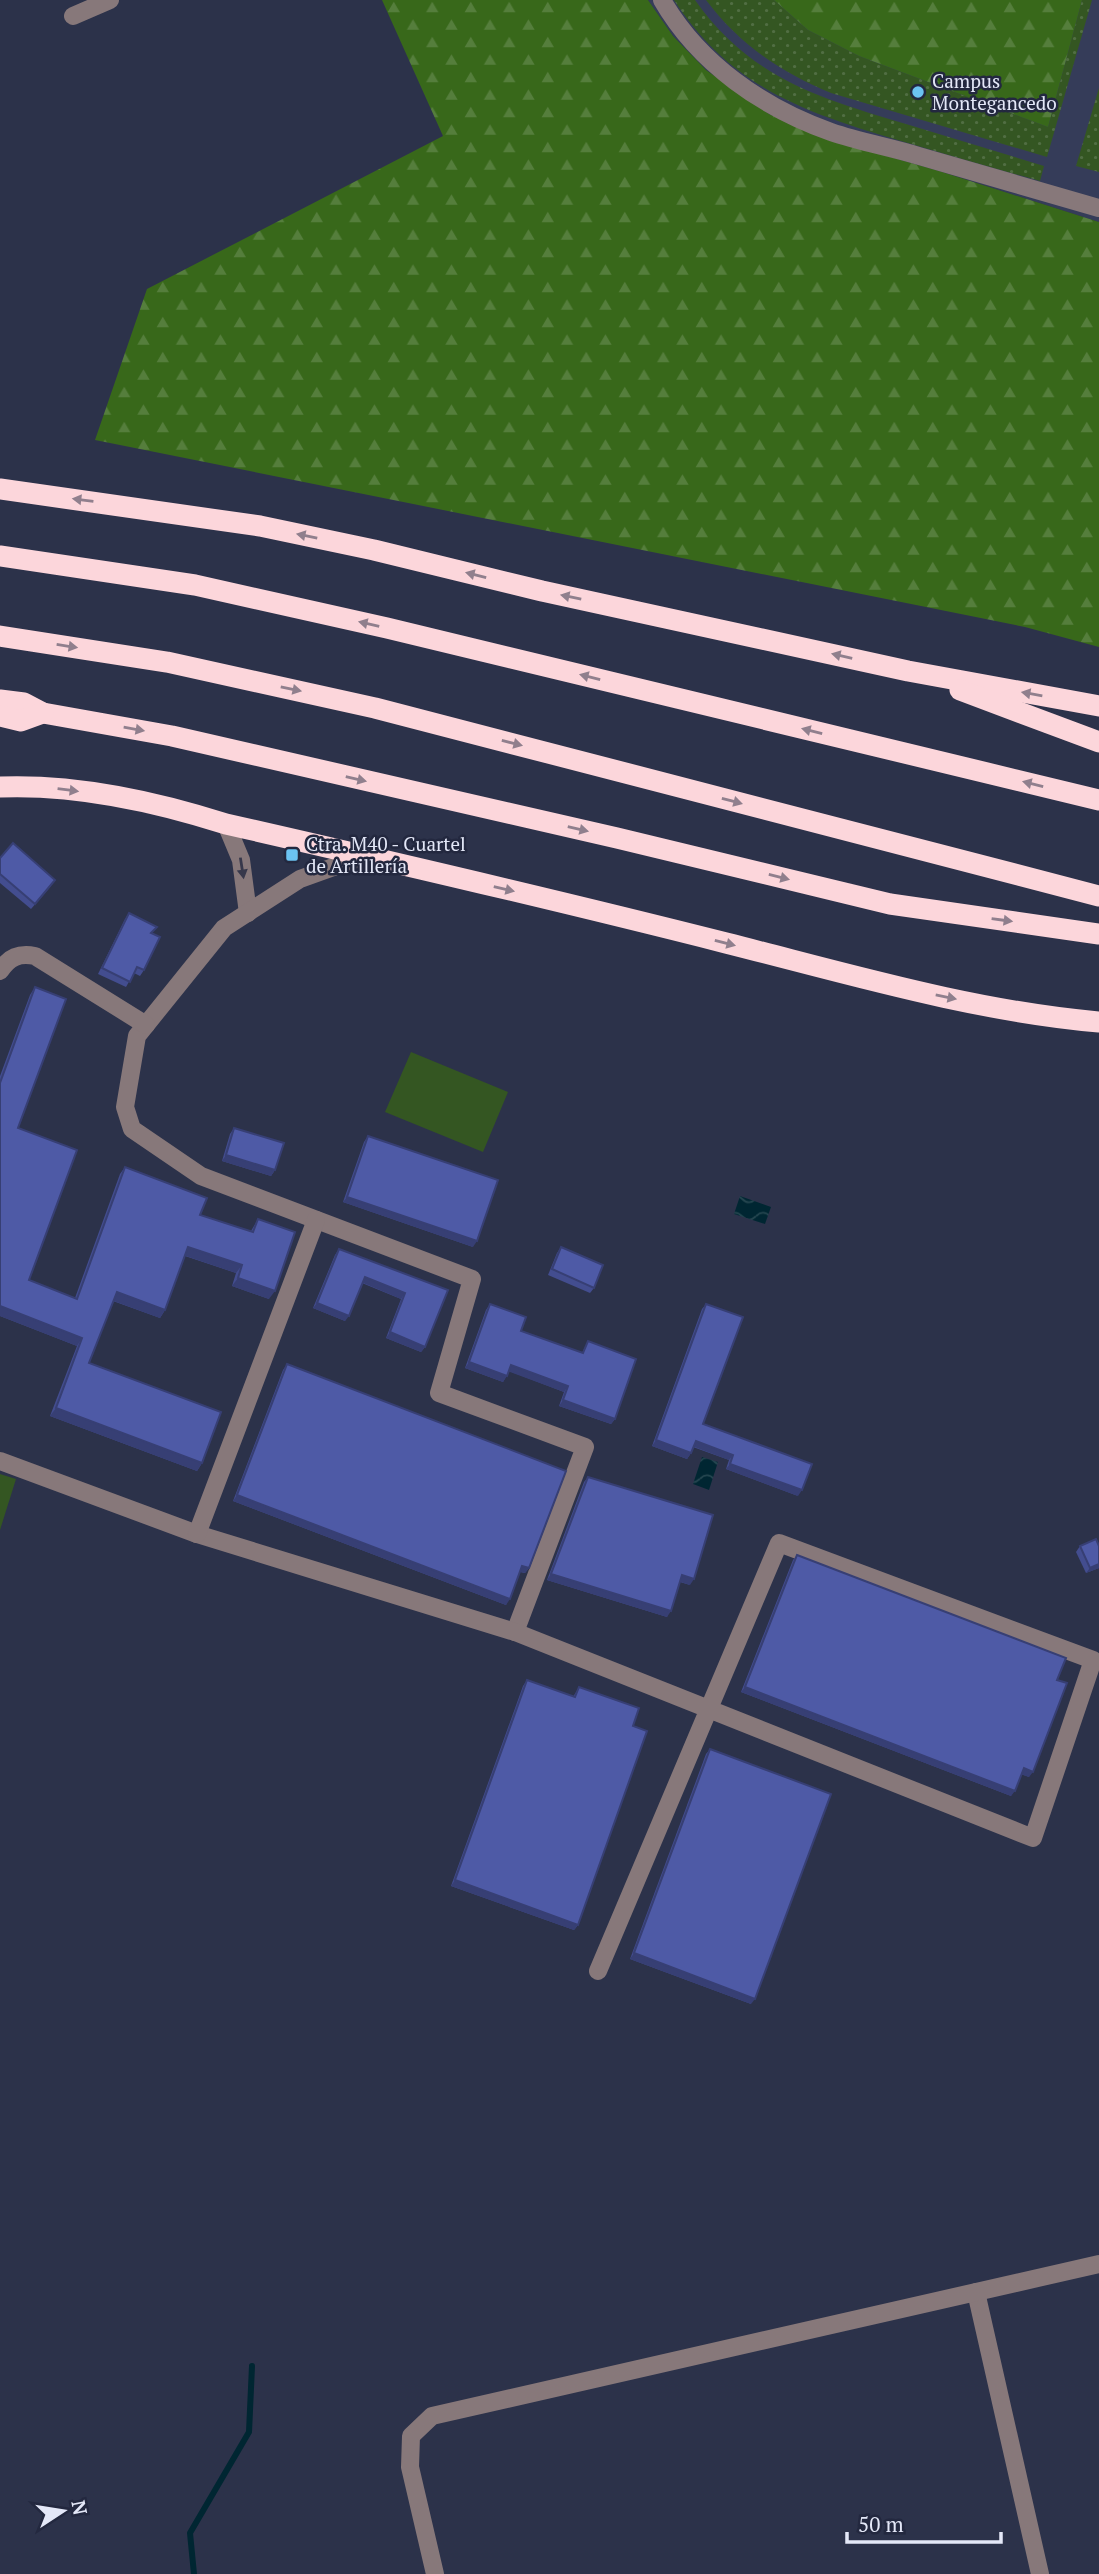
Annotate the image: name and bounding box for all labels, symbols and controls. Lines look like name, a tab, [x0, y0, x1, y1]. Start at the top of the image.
place label: Campus Montegancedo	[932, 68, 1057, 115]
marker: Campus Montegancedo	[910, 84, 926, 100]
one-way arrow	[72, 494, 94, 505]
one-way arrow	[296, 531, 318, 542]
one-way arrow	[465, 569, 487, 580]
one-way arrow	[560, 592, 582, 603]
one-way arrow	[358, 619, 380, 630]
one-way arrow	[57, 641, 79, 652]
one-way arrow	[831, 650, 853, 661]
one-way arrow	[579, 671, 601, 682]
one-way arrow	[280, 684, 302, 695]
one-way arrow	[1021, 688, 1043, 699]
one-way arrow	[123, 724, 145, 735]
one-way arrow	[800, 725, 822, 736]
one-way arrow	[501, 738, 523, 749]
one-way arrow	[345, 774, 367, 785]
one-way arrow	[1022, 778, 1044, 789]
one-way arrow	[57, 784, 79, 795]
one-way arrow	[722, 796, 743, 806]
one-way arrow	[567, 824, 589, 835]
place label: Ctra. M40 - Cuartel de Artillería	[306, 831, 466, 878]
marker: Ctra. M40 - Cuartel de Artillería	[284, 847, 300, 863]
one-way arrow	[236, 857, 247, 879]
one-way arrow	[768, 872, 790, 883]
one-way arrow	[494, 884, 516, 895]
one-way arrow	[991, 915, 1013, 926]
one-way arrow	[715, 938, 737, 949]
one-way arrow	[935, 992, 957, 1003]
north arrow	[28, 2476, 98, 2546]
text: N	[66, 2498, 94, 2518]
scale bar	[847, 2500, 1001, 2544]
text: 50 m	[858, 2510, 904, 2538]

